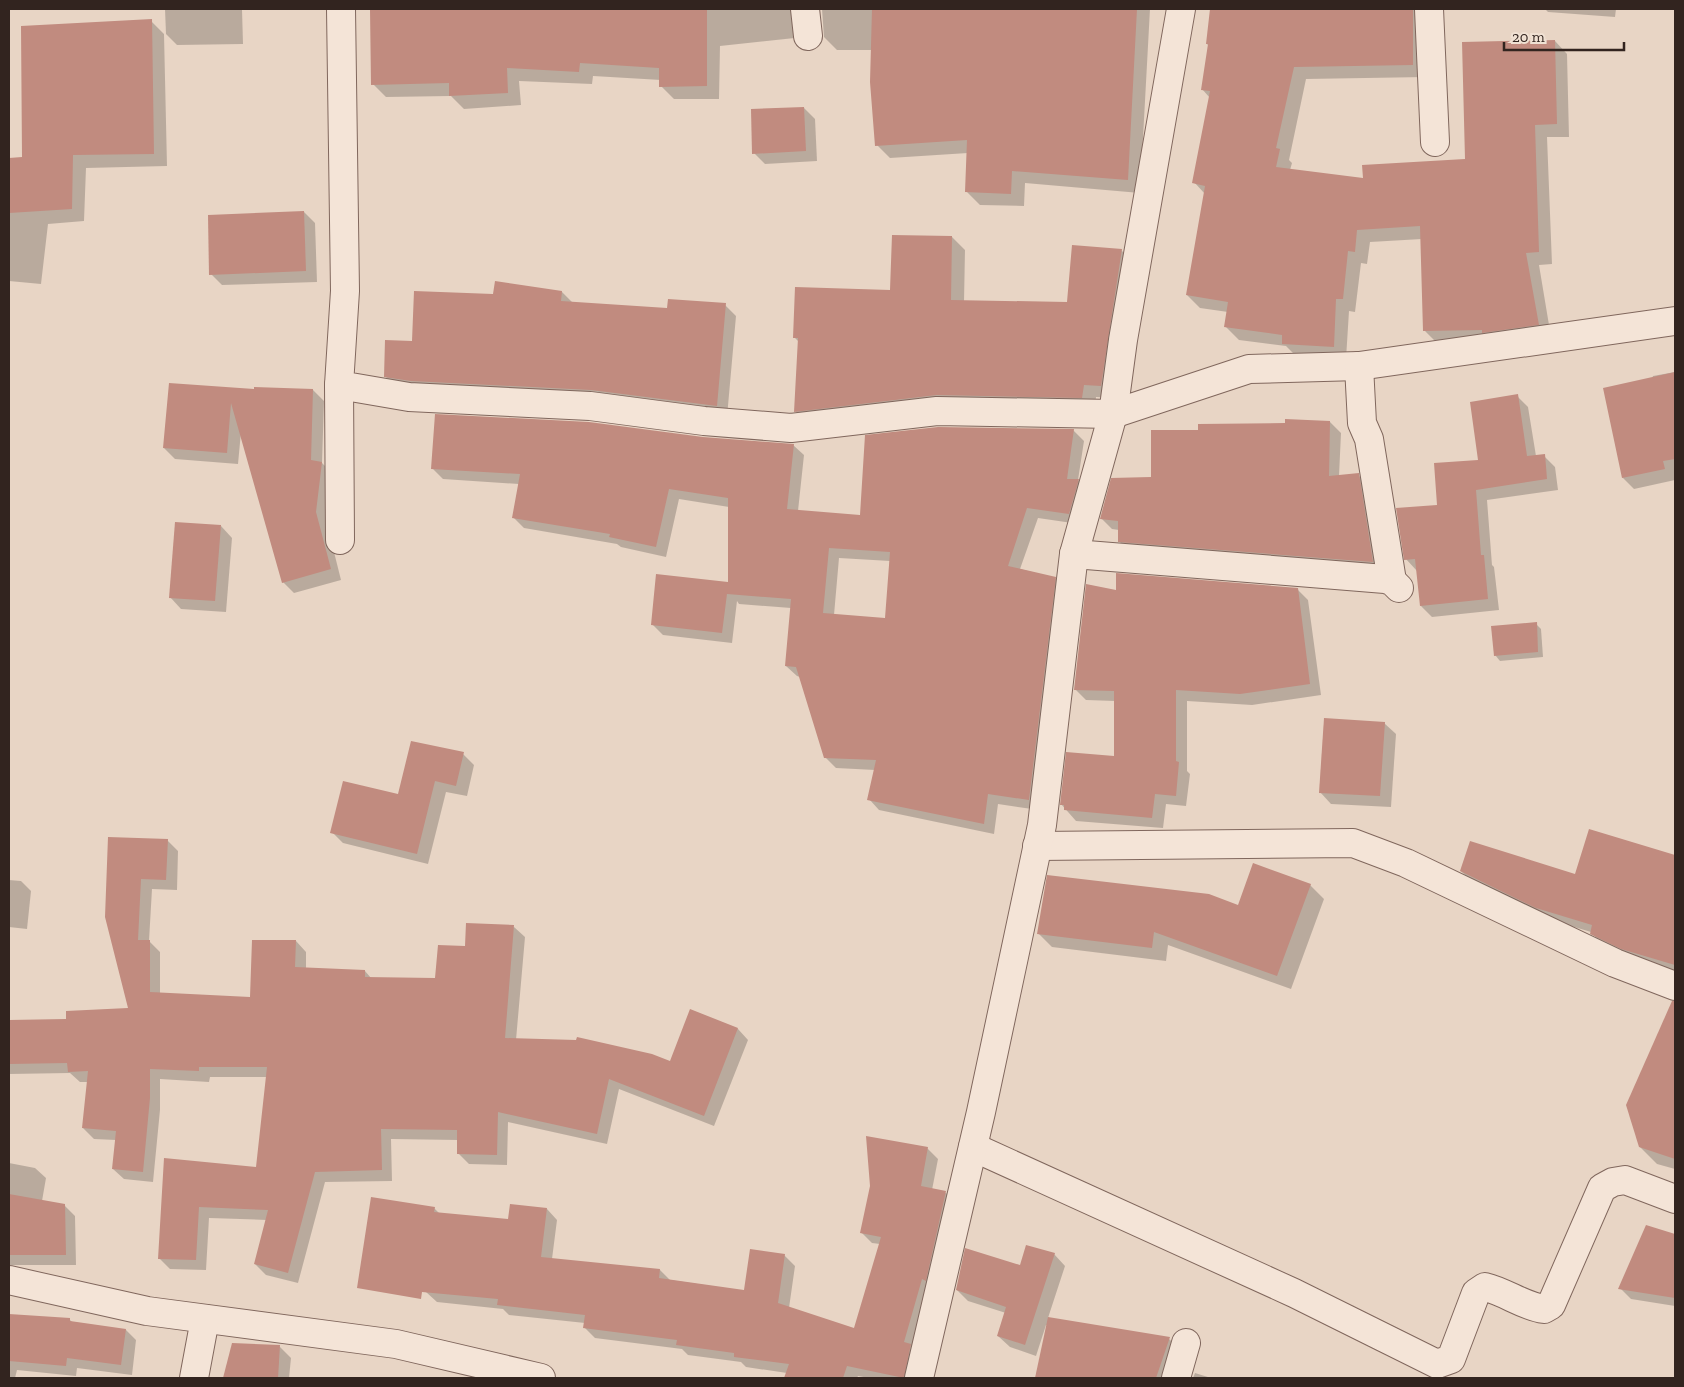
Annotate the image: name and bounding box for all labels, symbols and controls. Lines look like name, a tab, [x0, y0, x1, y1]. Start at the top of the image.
scale bar	[1504, 20, 1624, 52]
text: 20 m	[1512, 28, 1545, 46]

